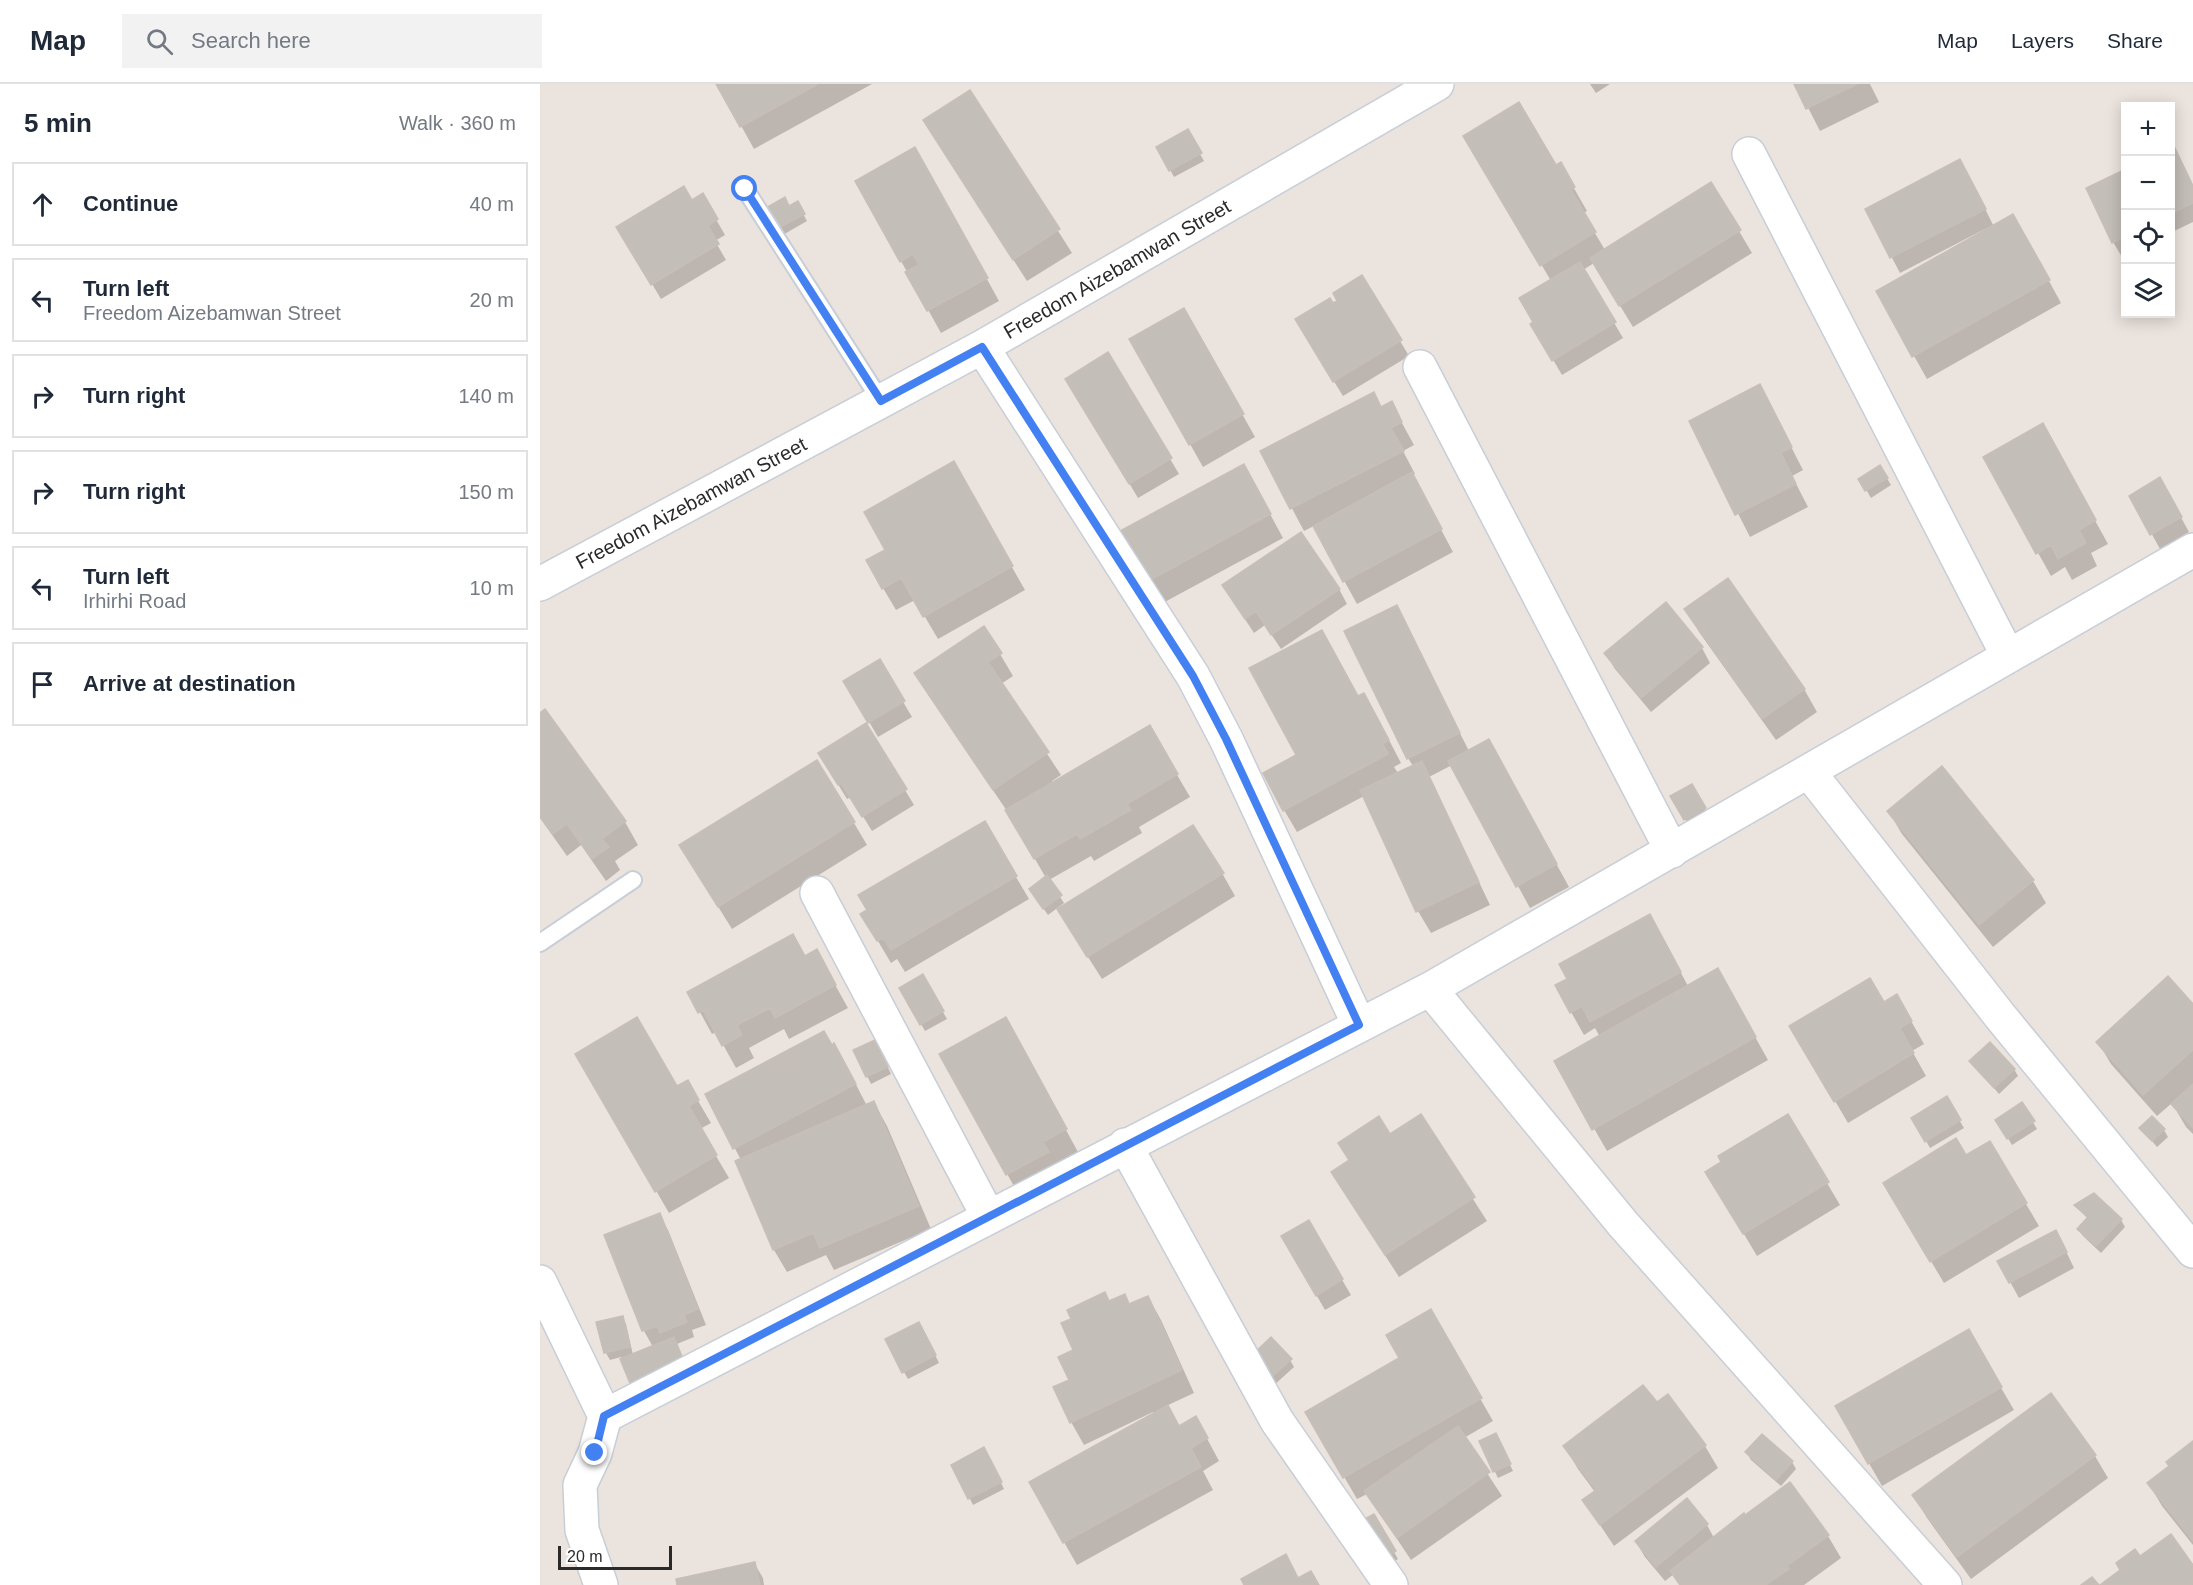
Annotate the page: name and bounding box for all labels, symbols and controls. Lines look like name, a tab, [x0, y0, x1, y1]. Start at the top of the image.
search box	[122, 14, 542, 68]
text: Map	[30, 25, 86, 56]
icon: search	[143, 25, 176, 58]
text: Search here	[191, 28, 311, 53]
text: Map	[1937, 29, 1978, 52]
text: Layers	[2011, 29, 2074, 52]
text: Share	[2107, 29, 2163, 52]
map controls	[2121, 102, 2175, 318]
button: +	[2121, 102, 2175, 156]
text: 5 min	[24, 108, 92, 138]
text: Walk · 360 m	[399, 112, 516, 134]
button: −	[2121, 156, 2175, 210]
route start	[731, 175, 757, 201]
icon: ahead	[26, 188, 59, 221]
text: Continue	[83, 191, 178, 216]
text: 40 m	[470, 193, 514, 215]
street label: Freedom Aizebamwan Street	[1000, 195, 1235, 343]
button: locate	[2121, 210, 2175, 264]
button: layers	[2121, 264, 2175, 318]
text: Turn left	[83, 276, 169, 301]
icon: left	[26, 284, 59, 317]
text: 20 m	[470, 289, 514, 311]
text: Freedom Aizebamwan Street	[83, 302, 341, 324]
icon: right	[26, 380, 59, 413]
text: Turn right	[83, 383, 185, 408]
text: 140 m	[458, 385, 514, 407]
street label: Freedom Aizebamwan Street	[572, 433, 810, 573]
icon: right	[26, 476, 59, 509]
text: Turn right	[83, 479, 185, 504]
text: 150 m	[458, 481, 514, 503]
text: Turn left	[83, 564, 169, 589]
icon: left	[26, 572, 59, 605]
text: 10 m	[470, 577, 514, 599]
text: Irhirhi Road	[83, 590, 186, 612]
icon: arrive	[26, 668, 59, 701]
text: Arrive at destination	[83, 671, 296, 696]
route end	[581, 1439, 607, 1465]
scale bar	[558, 1543, 672, 1570]
text: 20 m	[567, 1548, 603, 1565]

